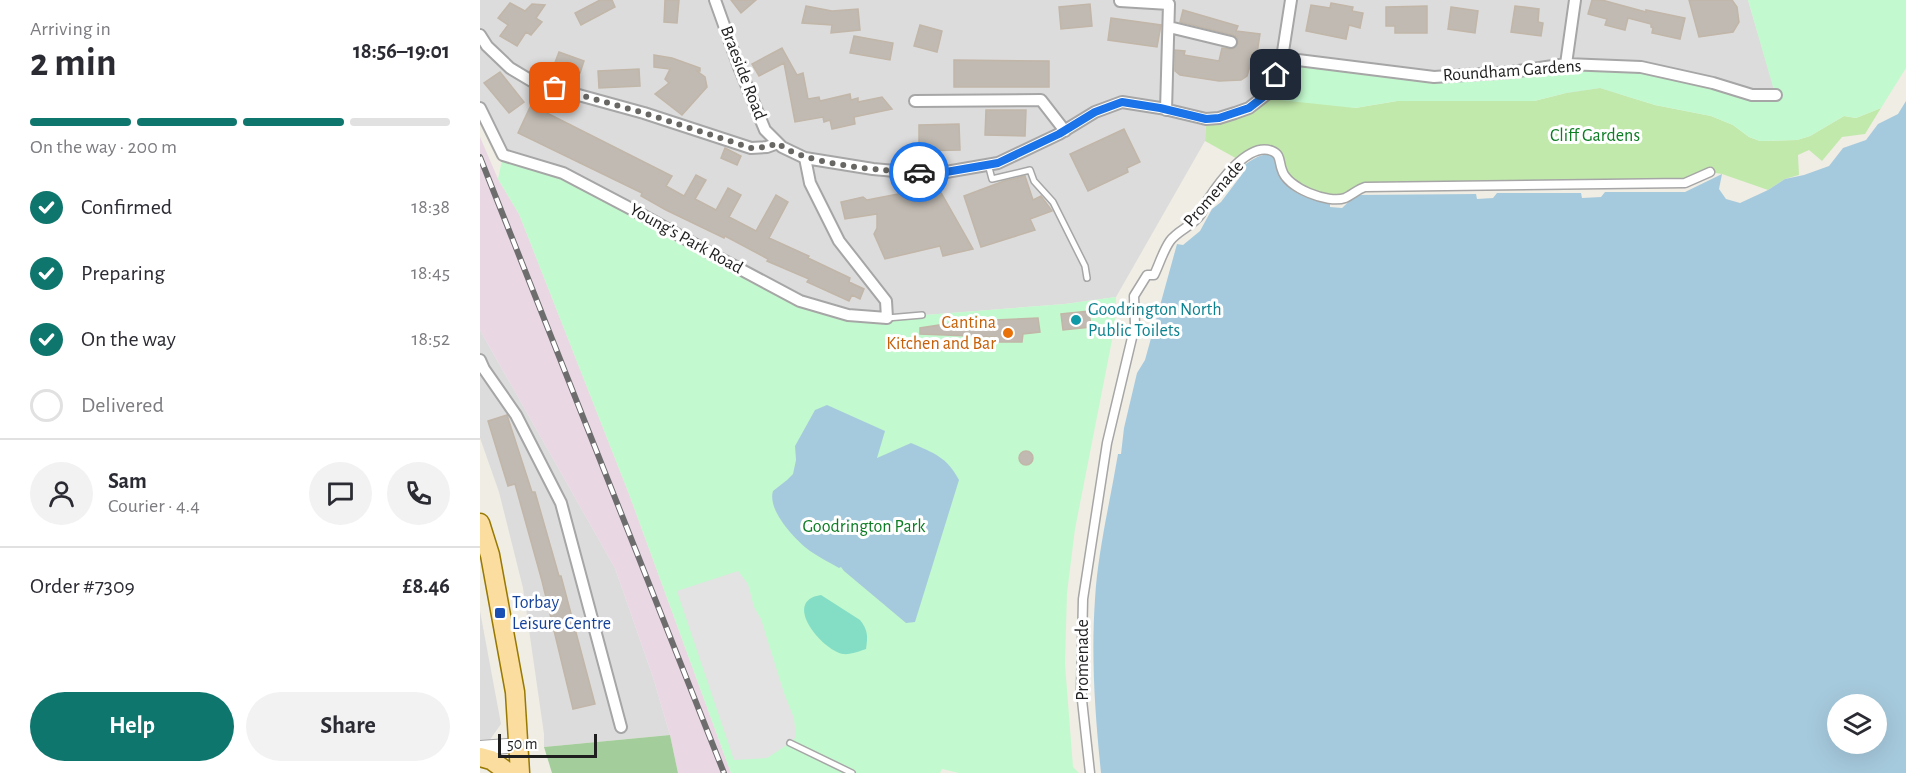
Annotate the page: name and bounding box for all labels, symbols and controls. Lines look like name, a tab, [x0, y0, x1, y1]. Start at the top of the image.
text: Arriving in	[30, 19, 111, 39]
street label: Braeside Road	[717, 23, 769, 123]
text: 18:56–19:01	[353, 40, 450, 62]
text: 2 min	[30, 44, 117, 83]
pin	[1250, 49, 1301, 100]
street label: Roundham Gardens	[1442, 57, 1582, 85]
icon: home	[1259, 58, 1292, 91]
pin	[529, 62, 580, 113]
icon: bag	[538, 71, 571, 104]
park label: Cliff Gardens	[1550, 127, 1640, 145]
text: On the way · 200 m	[30, 137, 177, 157]
courier	[889, 142, 949, 202]
icon: car	[903, 156, 936, 189]
street label: Promenade	[1180, 157, 1248, 231]
icon: check	[30, 191, 63, 224]
text: Confirmed	[81, 196, 172, 218]
text: 18:38	[411, 197, 450, 217]
street label: Young's Park Road	[626, 200, 746, 278]
icon: check	[30, 257, 63, 290]
text: Preparing	[81, 262, 165, 284]
text: 18:45	[411, 263, 450, 283]
place label: Goodrington North Public Toilets	[1088, 301, 1222, 340]
marker: Goodrington North Public Toilets	[1069, 313, 1083, 327]
place label: Cantina Kitchen and Bar	[886, 314, 996, 353]
icon: check	[30, 323, 63, 356]
marker: Cantina Kitchen and Bar	[1001, 326, 1015, 340]
text: On the way	[81, 328, 176, 350]
text: 18:52	[412, 329, 450, 349]
text: Delivered	[81, 394, 164, 416]
button: person	[30, 462, 93, 525]
button: chat	[309, 462, 372, 525]
button: phone	[387, 462, 450, 525]
text: Sam	[108, 470, 147, 492]
text: Courier · 4.4	[108, 496, 200, 516]
park label: Goodrington Park	[802, 518, 926, 536]
text: Order #7309	[30, 575, 135, 597]
text: £8.46	[403, 575, 450, 597]
place label: Torbay Leisure Centre	[512, 594, 611, 633]
marker: Torbay Leisure Centre	[493, 606, 507, 620]
street label: Promenade	[1074, 619, 1092, 701]
button: Help	[30, 692, 234, 761]
button: Share	[246, 692, 450, 761]
map controls	[1827, 694, 1887, 754]
button: layers	[1827, 694, 1887, 754]
scale bar	[498, 731, 597, 758]
text: 50 m	[507, 736, 538, 752]

